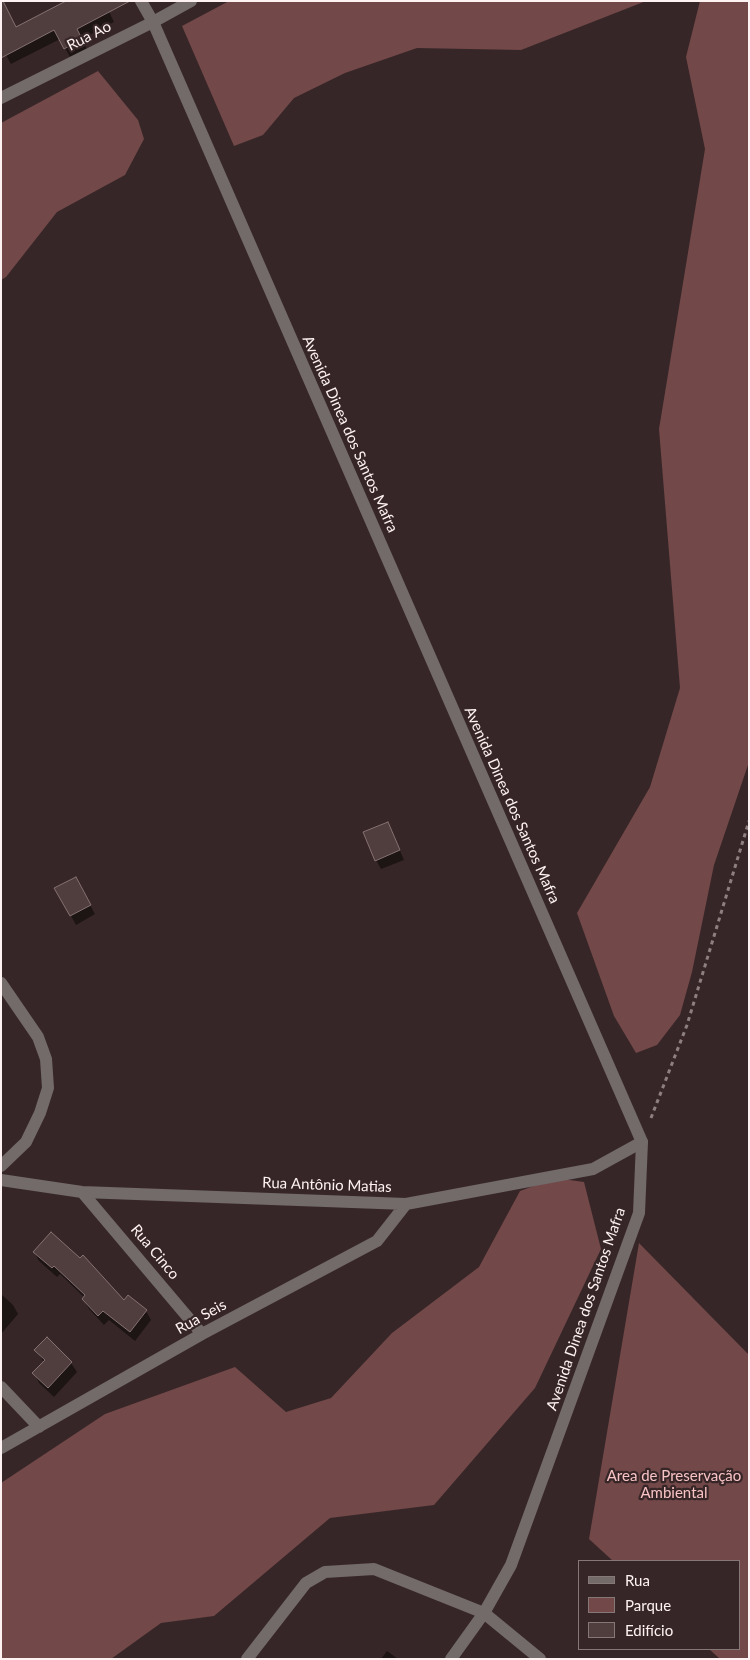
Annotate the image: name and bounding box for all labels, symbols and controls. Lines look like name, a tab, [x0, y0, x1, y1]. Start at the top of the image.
street label: Rua Ao	[64, 17, 114, 55]
street label: Avenida Dinea dos Santos Mafra	[298, 333, 402, 535]
street label: Avenida Dinea dos Santos Mafra	[460, 704, 564, 906]
street label: Rua Antônio Matias	[262, 1174, 392, 1196]
street label: Avenida Dinea dos Santos Mafra	[543, 1205, 629, 1413]
street label: Rua Cinco	[127, 1221, 183, 1283]
street label: Rua Seis	[173, 1296, 229, 1338]
park label: Area de Preservação Ambiental	[607, 1467, 741, 1502]
legend	[578, 1560, 740, 1650]
text: Rua	[625, 1571, 650, 1589]
text: Parque	[625, 1596, 671, 1614]
text: Edifício	[625, 1621, 673, 1639]

